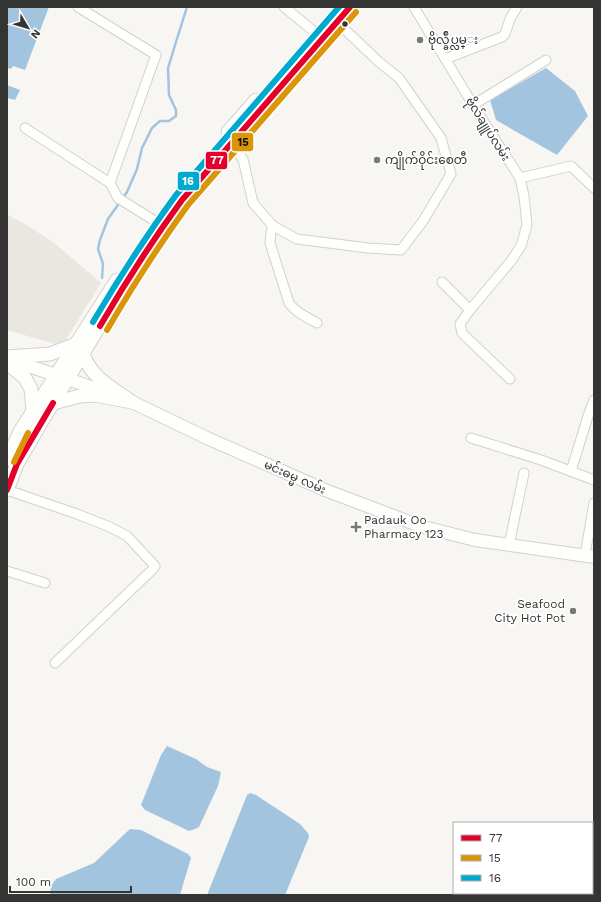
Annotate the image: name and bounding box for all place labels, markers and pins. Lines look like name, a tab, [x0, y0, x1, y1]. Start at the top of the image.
unlabelled marker	[340, 19, 350, 29]
place label: ဗိုလ္ခ်ဳပ္လမ္း	[428, 31, 478, 50]
marker: ဗိုလ္ခ်ဳပ္လမ္း	[415, 35, 425, 45]
place label: ကျိုက်ဝိုင်းစေတီ	[385, 151, 467, 170]
marker: ကျိုက်ဝိုင်းစေတီ	[372, 155, 382, 165]
place label: Padauk Oo Pharmacy 123	[364, 513, 444, 541]
marker: Padauk Oo Pharmacy 123	[351, 522, 361, 532]
place label: Seafood City Hot Pot	[494, 597, 565, 625]
marker: Seafood City Hot Pot	[568, 606, 578, 616]

